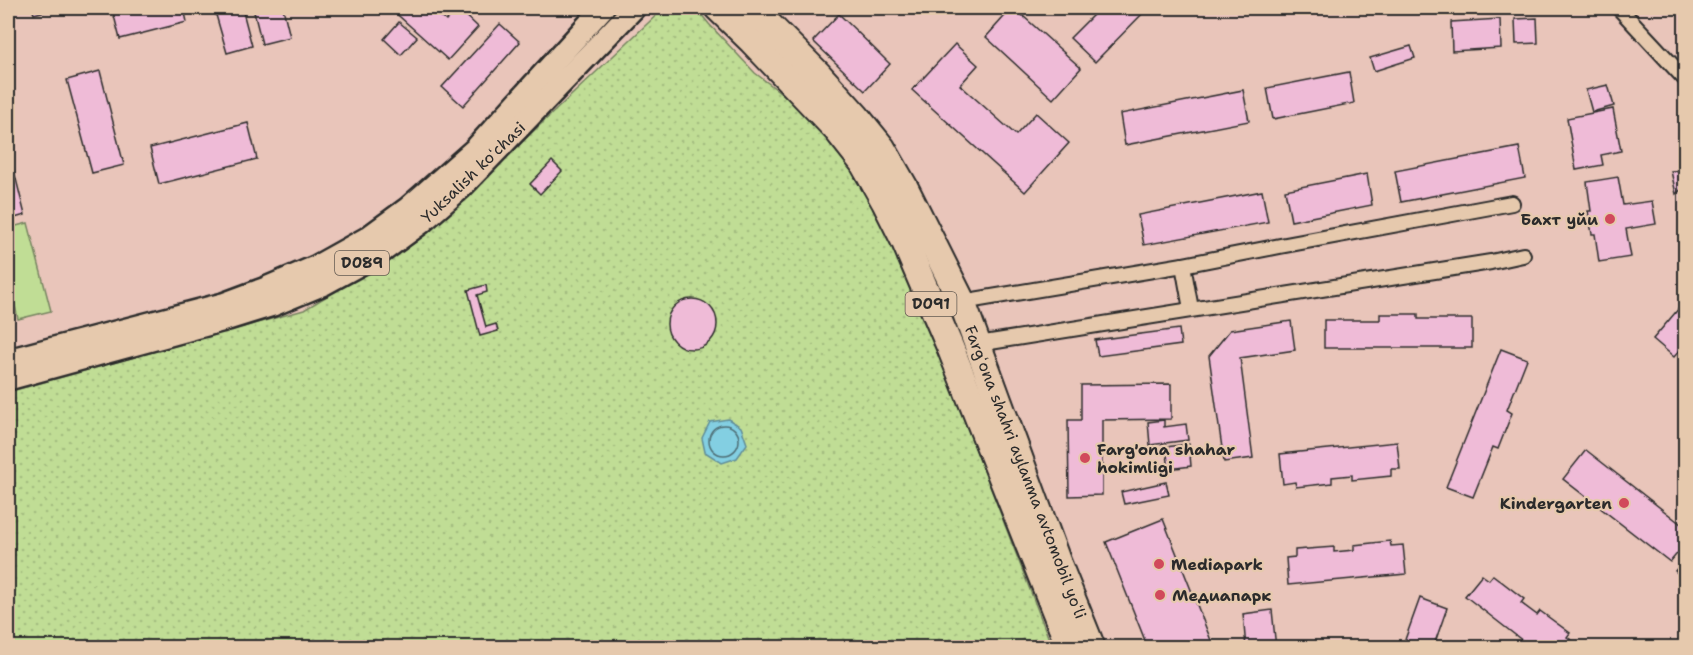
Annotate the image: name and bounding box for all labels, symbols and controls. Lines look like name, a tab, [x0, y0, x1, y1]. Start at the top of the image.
street label: Yuksalish koʻchasi	[417, 117, 530, 228]
place label: Бахт уйи	[1521, 209, 1598, 230]
marker: Бахт уйи	[1603, 212, 1617, 226]
road number: D089	[335, 251, 389, 275]
road number: D091	[906, 292, 956, 316]
street label: Fargʻona shahri aylanma avtomobil yoʻli	[960, 323, 1091, 622]
place label: Farg'ona shahar hokimligi	[1097, 439, 1235, 478]
marker: Farg'ona shahar hokimligi	[1078, 451, 1092, 465]
place label: Kindergarten	[1500, 493, 1612, 514]
marker: Kindergarten	[1617, 496, 1631, 510]
place label: Mediapark	[1171, 554, 1263, 575]
marker: Mediapark	[1152, 557, 1166, 571]
place label: Медиапарк	[1172, 585, 1271, 606]
marker: Медиапарк	[1153, 588, 1167, 602]

